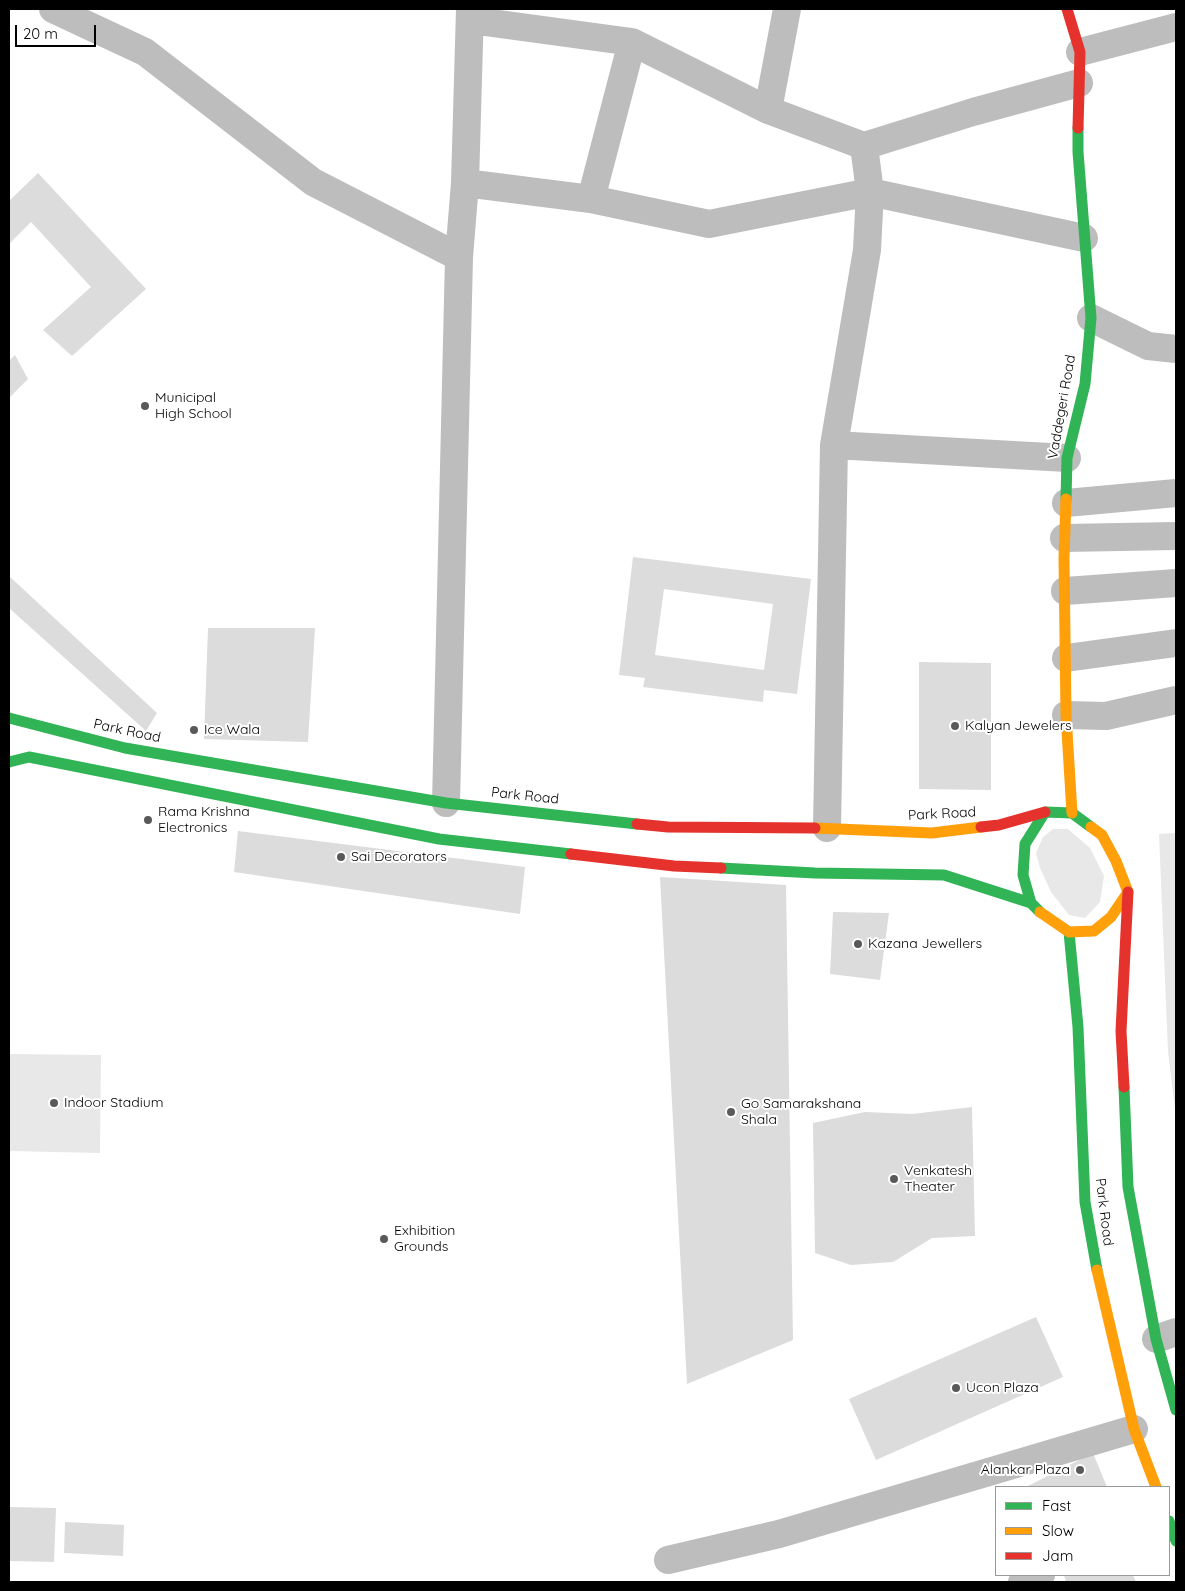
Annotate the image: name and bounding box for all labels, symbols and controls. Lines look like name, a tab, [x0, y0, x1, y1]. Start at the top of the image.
scale bar	[18, 15, 99, 47]
text: 20 m	[23, 24, 58, 43]
street label: Vaddegeri Road	[1045, 353, 1079, 461]
place label: Municipal High School	[155, 390, 232, 422]
marker: Municipal High School	[139, 400, 151, 412]
street label: Park Road	[92, 716, 162, 746]
place label: Kalyan Jewelers	[965, 718, 1072, 734]
marker: Kalyan Jewelers	[949, 720, 961, 732]
place label: Ice Wala	[204, 722, 260, 738]
marker: Ice Wala	[188, 724, 200, 736]
street label: Park Road	[490, 784, 560, 808]
place label: Rama Krishna Electronics	[158, 804, 250, 836]
street label: Park Road	[908, 804, 976, 824]
marker: Rama Krishna Electronics	[142, 814, 154, 826]
place label: Sai Decorators	[351, 849, 447, 865]
marker: Sai Decorators	[335, 851, 347, 863]
place label: Kazana Jewellers	[868, 936, 982, 952]
marker: Kazana Jewellers	[852, 938, 864, 950]
place label: Indoor Stadium	[64, 1095, 164, 1111]
place label: Go Samarakshana Shala	[741, 1096, 861, 1128]
marker: Indoor Stadium	[48, 1097, 60, 1109]
marker: Go Samarakshana Shala	[725, 1106, 737, 1118]
place label: Venkatesh Theater	[904, 1163, 972, 1196]
marker: Venkatesh Theater	[888, 1173, 900, 1185]
street label: Park Road	[1092, 1177, 1116, 1247]
place label: Exhibition Grounds	[394, 1223, 455, 1256]
marker: Exhibition Grounds	[378, 1233, 390, 1245]
place label: Ucon Plaza	[966, 1380, 1039, 1396]
marker: Ucon Plaza	[950, 1382, 962, 1394]
place label: Alankar Plaza	[981, 1462, 1070, 1478]
marker: Alankar Plaza	[1074, 1464, 1086, 1476]
legend	[995, 1486, 1170, 1576]
text: Fast	[1042, 1496, 1071, 1515]
text: Slow	[1042, 1521, 1074, 1540]
text: Jam	[1042, 1546, 1073, 1565]

